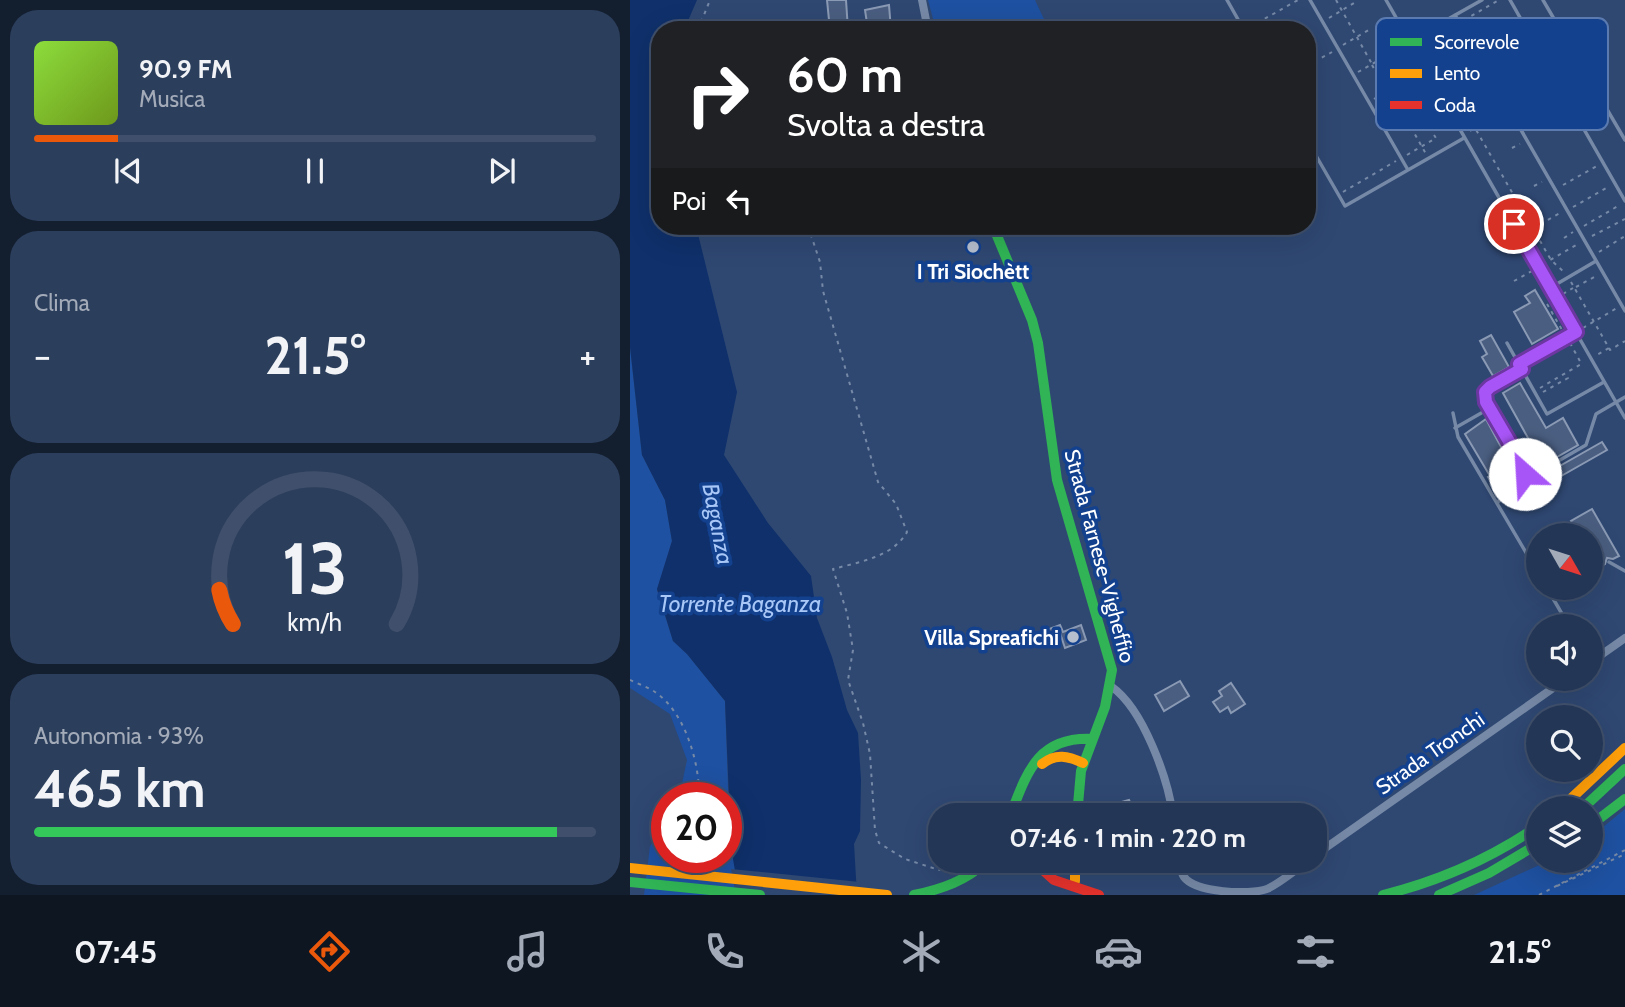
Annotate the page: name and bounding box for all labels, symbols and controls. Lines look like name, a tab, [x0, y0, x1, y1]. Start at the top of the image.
legend	[1376, 18, 1608, 130]
text: Scorrevole	[1434, 31, 1519, 54]
text: 60 m	[787, 45, 903, 104]
icon: right	[672, 49, 763, 140]
text: 90.9 FM	[139, 53, 232, 85]
text: Lento	[1434, 62, 1480, 85]
text: Musica	[139, 85, 205, 113]
text: Coda	[1434, 94, 1476, 117]
text: Svolta a destra	[787, 105, 985, 144]
icon: previous	[109, 152, 147, 190]
icon: pause	[296, 152, 334, 190]
icon: next	[483, 152, 521, 190]
icon: left	[720, 182, 758, 220]
text: Poi	[672, 185, 706, 217]
pin	[1484, 194, 1544, 254]
icon: arrive	[1495, 205, 1533, 243]
marker: I Tri Siochètt	[965, 239, 981, 255]
place label: I Tri Siochètt	[917, 259, 1029, 284]
text: Clima	[34, 289, 90, 317]
text: 21.5°	[264, 324, 366, 387]
text: −	[34, 332, 51, 379]
text: +	[579, 332, 596, 379]
position arrow	[1488, 437, 1562, 511]
street label: Strada Farnese-Vigheffio	[1059, 447, 1141, 665]
water label: Baganza	[696, 481, 740, 567]
north arrow	[1526, 523, 1603, 600]
map controls	[1526, 523, 1603, 873]
text: 13	[282, 525, 348, 613]
water label: Torrente Baganza	[659, 590, 821, 618]
text: km/h	[288, 607, 342, 637]
button: sound	[1526, 614, 1603, 691]
place label: Villa Spreafichi	[924, 625, 1059, 650]
marker: Villa Spreafichi	[1065, 629, 1081, 645]
button: search	[1526, 705, 1603, 782]
street label: Strada Tronchi	[1371, 707, 1489, 799]
text: Autonomia · 93%	[34, 722, 204, 750]
text: 465 km	[34, 757, 206, 820]
speed limit sign: 20	[651, 782, 742, 873]
button: layers	[1526, 796, 1603, 873]
text: 07:46 · 1 min · 220 m	[1009, 822, 1246, 854]
icon: directions	[305, 927, 354, 976]
icon: music	[503, 927, 552, 976]
icon: phone	[700, 927, 749, 976]
icon: climate	[897, 927, 946, 976]
icon: car	[1094, 927, 1143, 976]
icon: filters	[1291, 927, 1340, 976]
text: 07:45	[74, 932, 157, 971]
text: 21.5°	[1489, 932, 1551, 971]

